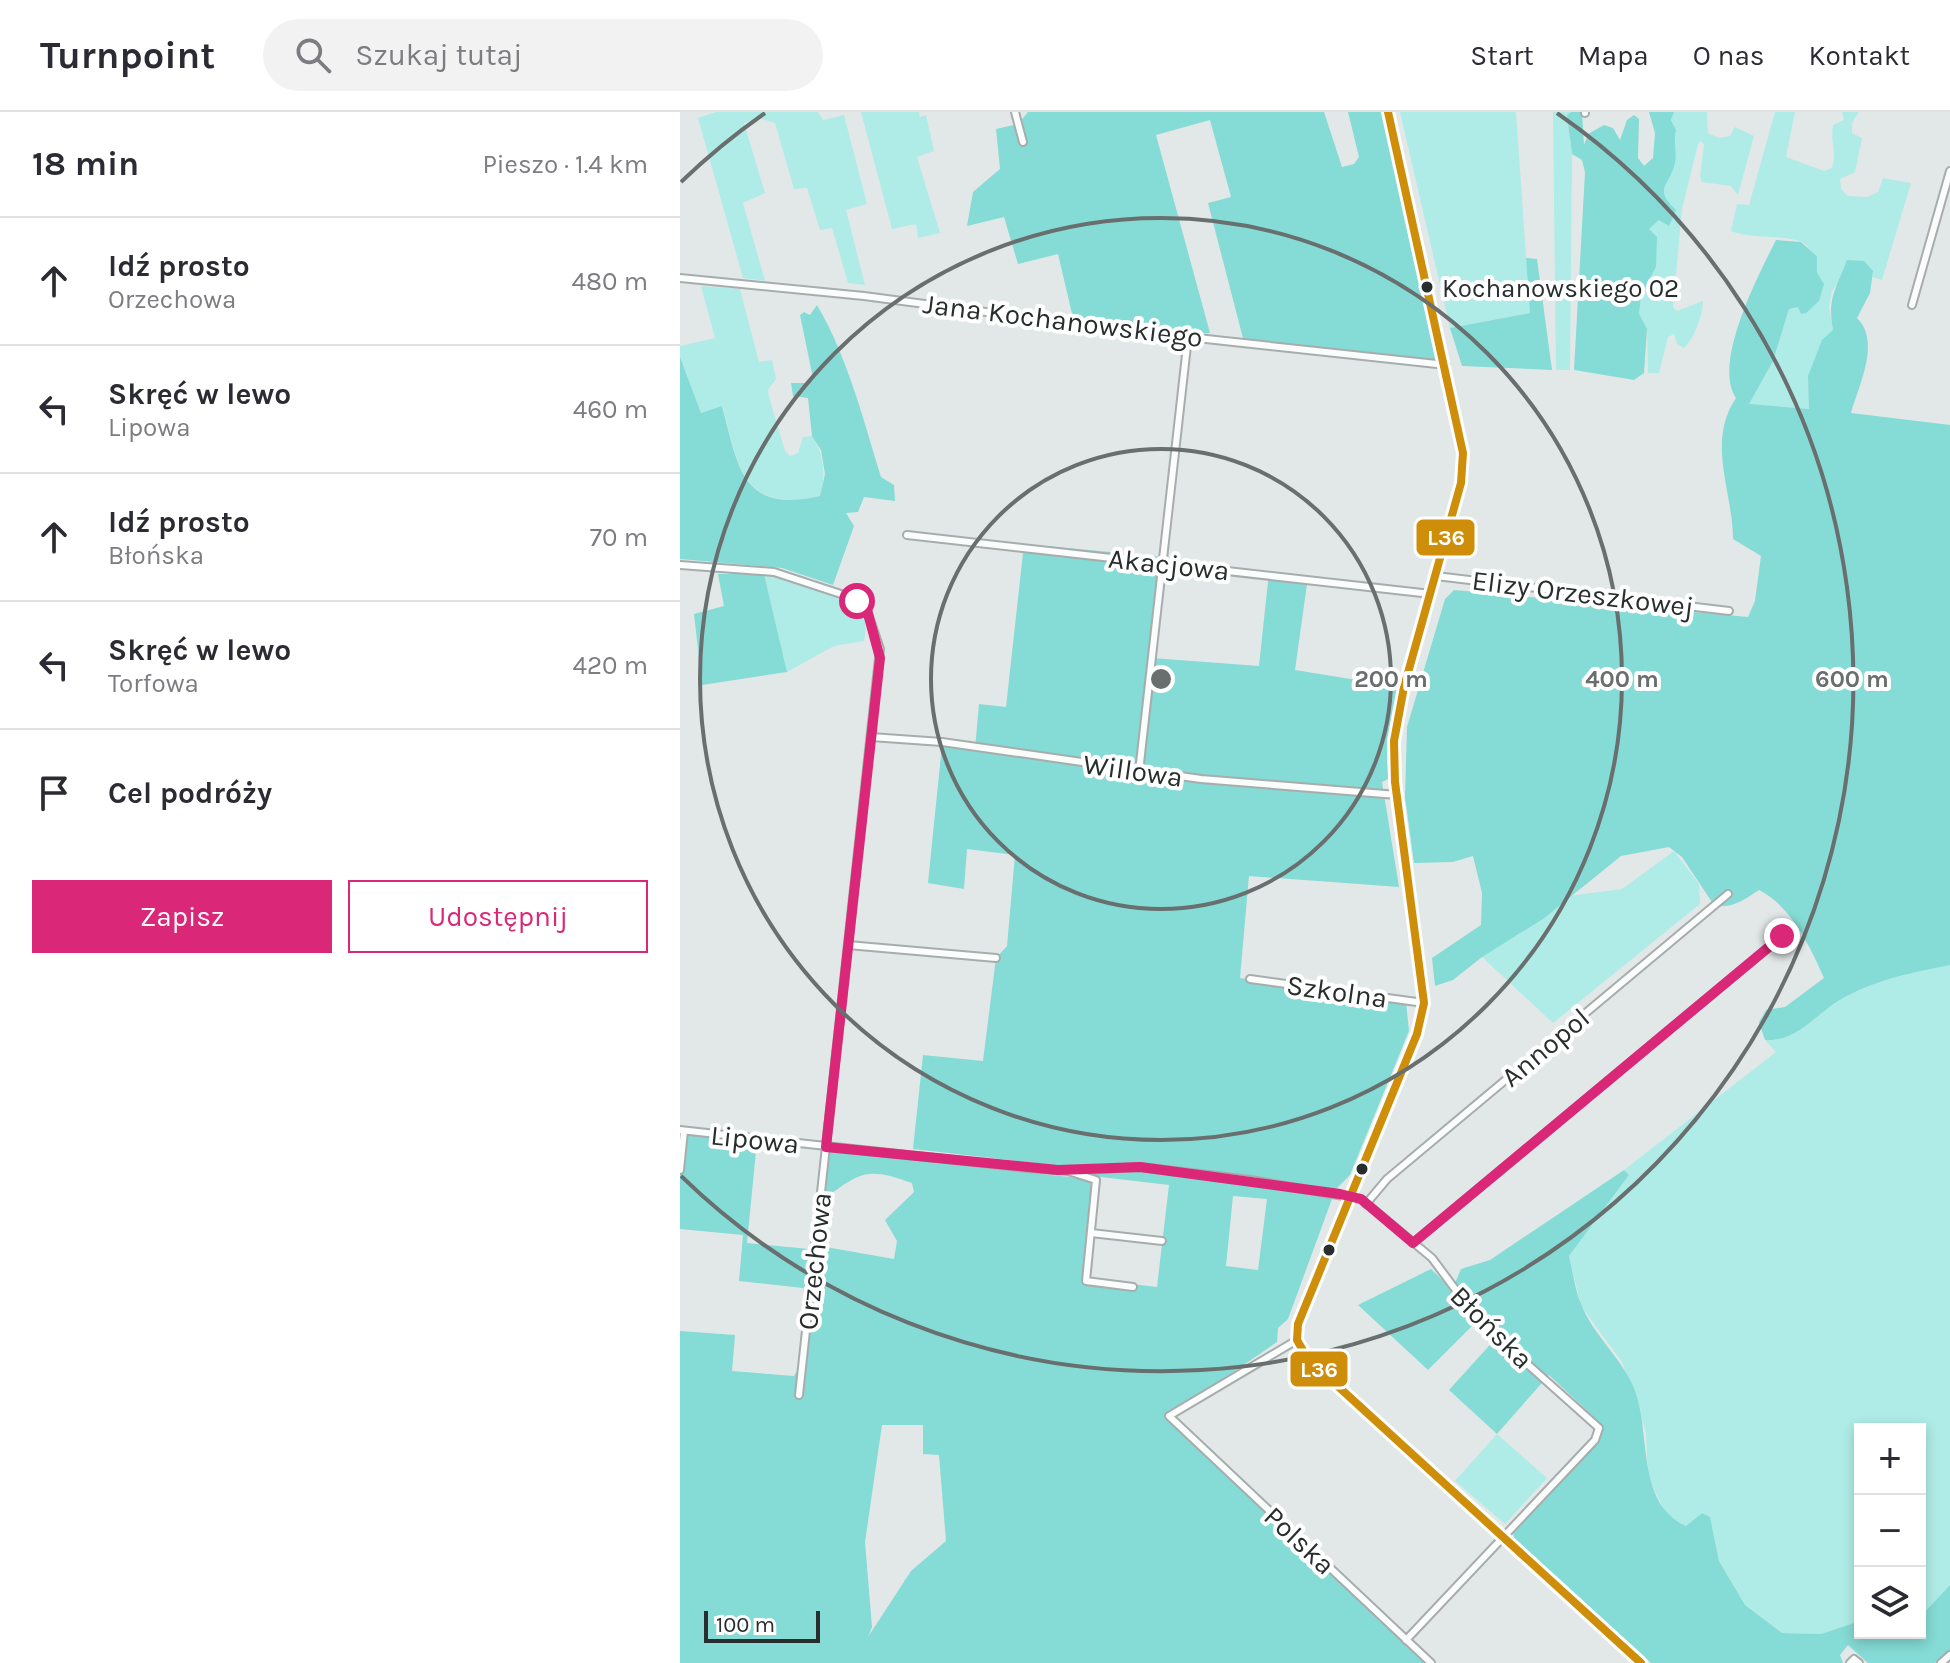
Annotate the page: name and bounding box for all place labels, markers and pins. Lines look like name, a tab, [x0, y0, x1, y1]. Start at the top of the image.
place label: Kochanowskiego 02	[1442, 273, 1679, 304]
marker: Kochanowskiego 02	[1419, 279, 1435, 295]
centre of rings	[1147, 665, 1175, 693]
unlabelled marker	[1354, 1161, 1370, 1177]
unlabelled marker	[1321, 1242, 1337, 1258]

